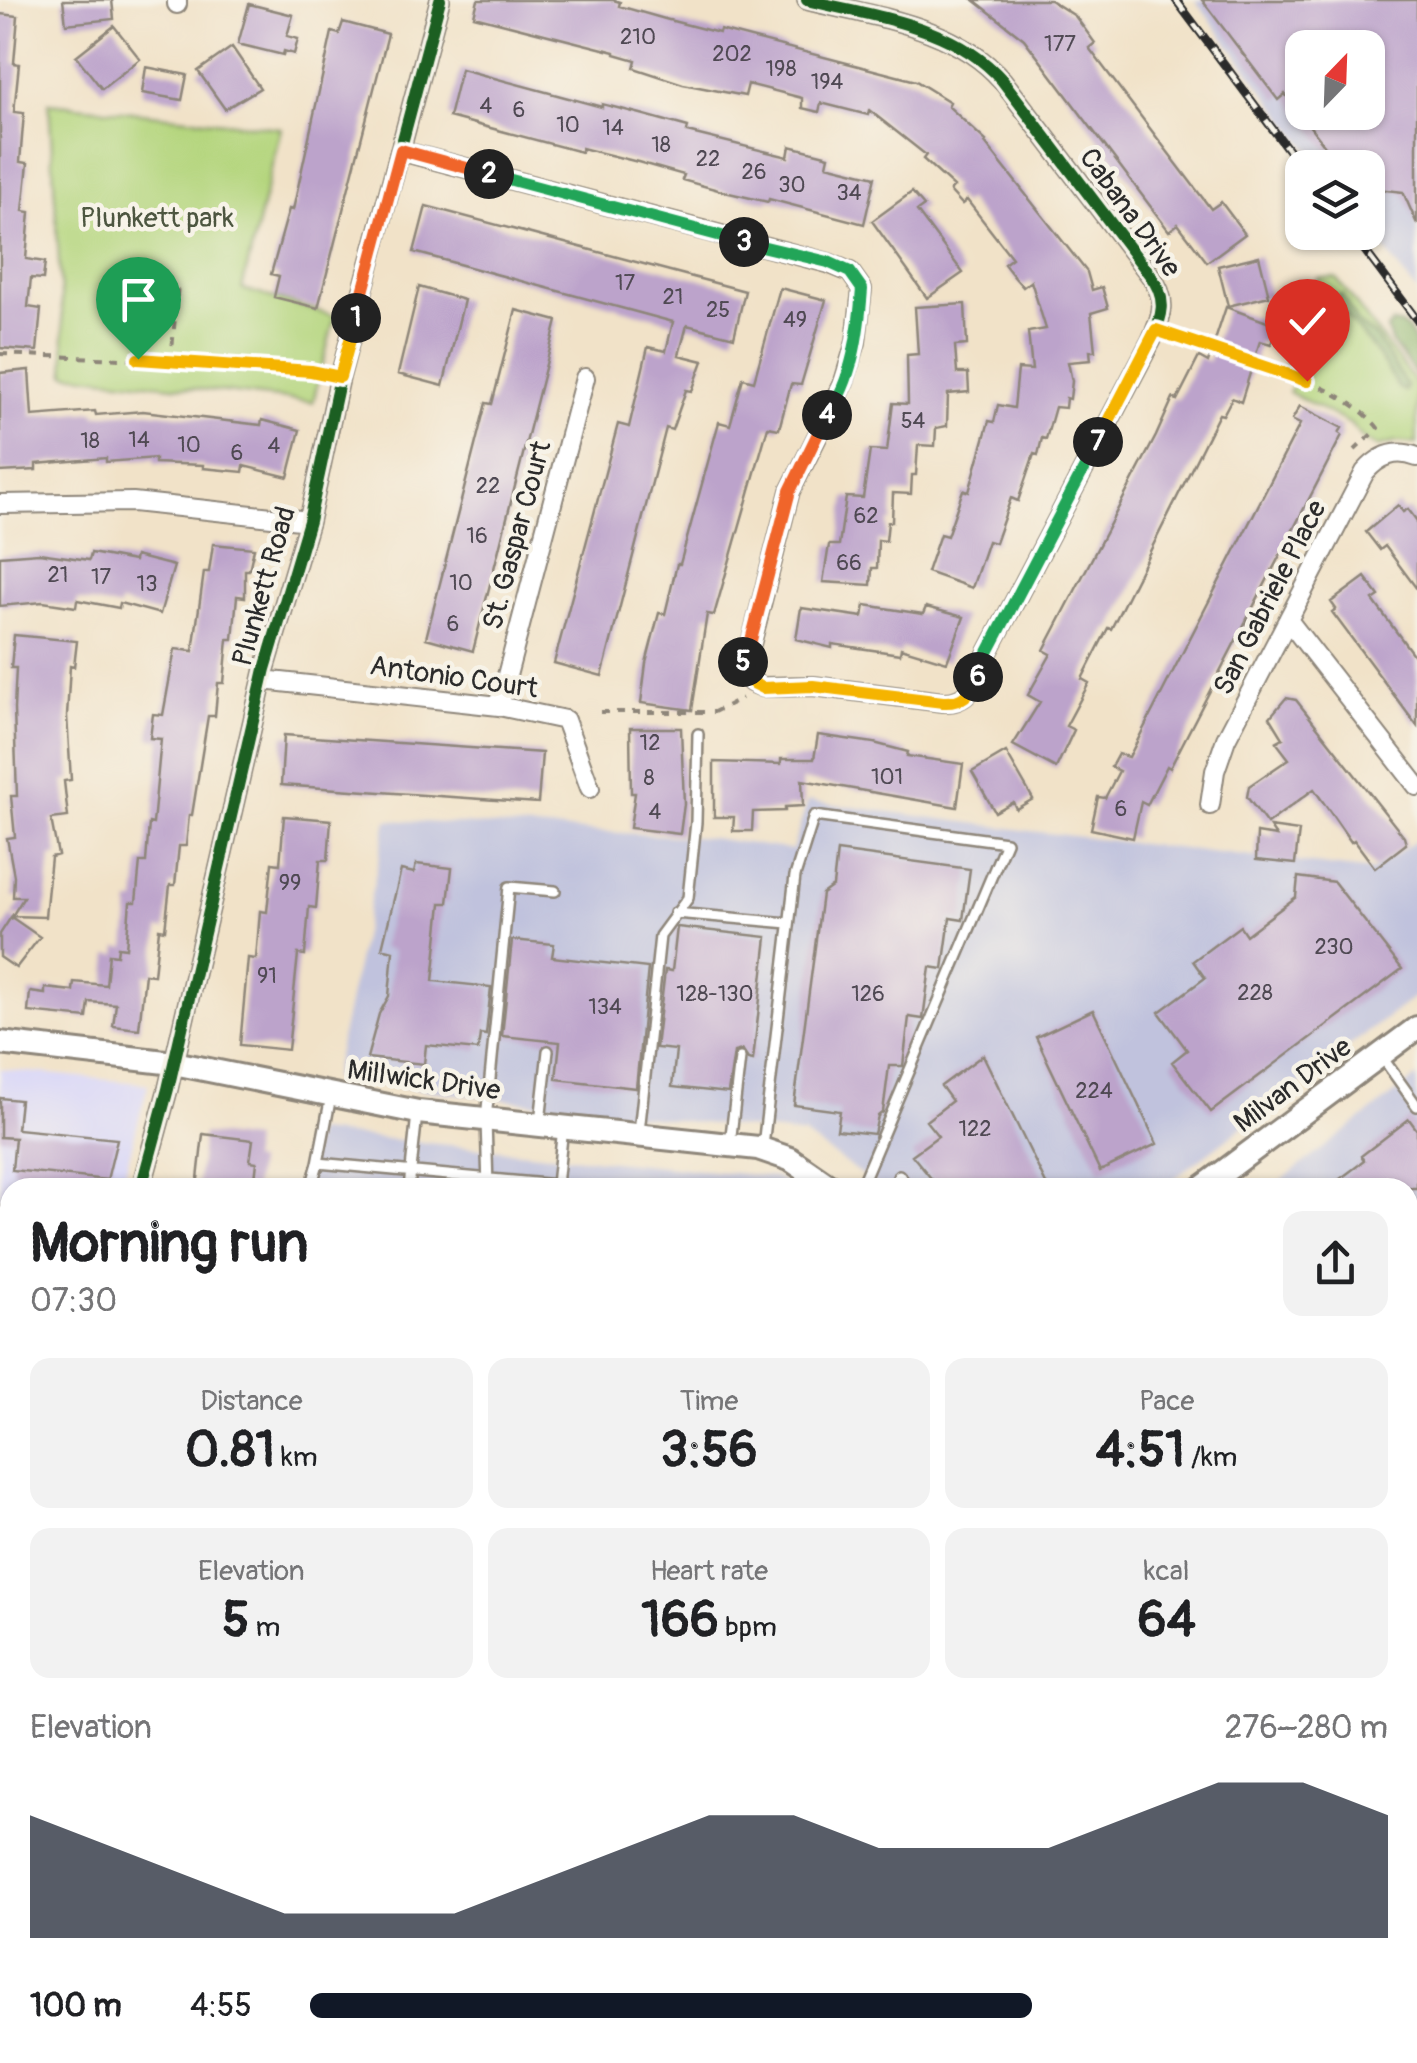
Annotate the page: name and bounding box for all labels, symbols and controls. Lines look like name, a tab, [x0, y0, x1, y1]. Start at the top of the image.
house number: 210	[620, 23, 656, 51]
house number: 177	[1044, 30, 1076, 58]
north arrow	[1285, 30, 1385, 130]
map controls	[1285, 30, 1385, 250]
house number: 202	[712, 40, 752, 68]
house number: 198	[765, 55, 797, 83]
house number: 194	[811, 68, 844, 96]
house number: 4	[480, 92, 493, 120]
house number: 6	[513, 96, 525, 124]
house number: 10	[556, 111, 580, 139]
house number: 14	[602, 114, 624, 142]
house number: 18	[651, 131, 671, 159]
street label: Cabana Drive	[1071, 142, 1188, 284]
house number: 22	[696, 145, 720, 173]
pin: 2	[464, 149, 514, 199]
button: layers	[1285, 150, 1385, 250]
text: 2	[481, 156, 497, 191]
house number: 26	[741, 158, 767, 186]
house number: 30	[778, 171, 806, 199]
house number: 34	[836, 179, 862, 207]
park label: Plunkett park	[80, 201, 234, 236]
pin: 3	[719, 217, 769, 267]
text: 3	[736, 224, 752, 259]
pin	[96, 257, 181, 360]
house number: 17	[615, 269, 635, 297]
icon: arrive	[111, 272, 166, 327]
pin	[1265, 279, 1350, 382]
house number: 21	[663, 283, 683, 311]
pin: 1	[331, 293, 381, 343]
icon: check	[1280, 294, 1335, 349]
house number: 25	[706, 296, 730, 324]
text: 1	[351, 300, 361, 335]
house number: 49	[783, 306, 807, 334]
pin: 4	[802, 390, 852, 440]
text: 4	[819, 397, 835, 432]
house number: 54	[901, 407, 926, 435]
pin: 7	[1073, 417, 1123, 467]
text: 7	[1091, 424, 1105, 459]
house number: 14	[128, 426, 150, 454]
house number: 18	[80, 427, 100, 455]
house number: 10	[177, 431, 201, 459]
house number: 4	[268, 432, 281, 460]
street label: St. Gaspar Court	[475, 437, 560, 634]
house number: 6	[231, 439, 243, 467]
house number: 22	[476, 472, 500, 500]
street label: San Gabriele Place	[1206, 494, 1335, 701]
house number: 62	[853, 502, 879, 530]
street label: Plunkett Road	[225, 503, 304, 670]
house number: 16	[466, 522, 488, 550]
house number: 66	[836, 549, 862, 577]
house number: 21	[48, 561, 68, 589]
house number: 17	[91, 563, 111, 591]
house number: 10	[449, 569, 473, 597]
house number: 13	[137, 570, 157, 598]
house number: 6	[447, 610, 459, 638]
pin: 5	[718, 637, 768, 687]
text: 5	[735, 644, 751, 679]
street label: Antonio Court	[367, 648, 541, 707]
pin: 6	[953, 652, 1003, 702]
text: 6	[970, 659, 986, 694]
house number: 12	[640, 729, 660, 757]
house number: 101	[871, 763, 903, 791]
house number: 8	[643, 764, 655, 792]
house number: 6	[1115, 795, 1127, 823]
house number: 4	[649, 798, 662, 826]
house number: 99	[279, 869, 301, 897]
house number: 230	[1315, 933, 1353, 961]
house number: 91	[257, 962, 277, 990]
house number: 228	[1237, 979, 1273, 1007]
house number: 128-130	[676, 980, 754, 1008]
house number: 126	[851, 980, 885, 1008]
house number: 134	[588, 993, 622, 1021]
street label: Milvan Drive	[1227, 1029, 1359, 1141]
street label: Millwick Drive	[345, 1052, 503, 1109]
house number: 224	[1075, 1077, 1113, 1105]
house number: 122	[958, 1115, 992, 1143]
text: Morning run	[30, 1209, 308, 1278]
button: share	[1283, 1211, 1388, 1316]
text: 07:30	[30, 1281, 117, 1321]
text: Distance	[200, 1384, 303, 1419]
text: Time	[680, 1384, 738, 1419]
text: Pace	[1139, 1384, 1194, 1419]
text: 0.81	[185, 1419, 275, 1482]
text: 3:56	[660, 1419, 758, 1482]
text: 4:51	[1096, 1419, 1185, 1482]
text: km	[275, 1440, 318, 1475]
text: /km	[1185, 1440, 1237, 1475]
text: Elevation	[198, 1554, 305, 1589]
text: Heart rate	[650, 1554, 768, 1589]
text: kcal	[1144, 1554, 1189, 1589]
text: 5	[222, 1589, 249, 1652]
text: 166	[641, 1589, 719, 1652]
text: 64	[1138, 1589, 1196, 1652]
text: m	[249, 1610, 280, 1645]
text: bpm	[719, 1610, 777, 1645]
text: Elevation	[30, 1708, 152, 1748]
text: 276–280 m	[1224, 1708, 1388, 1748]
text: 100 m	[30, 1986, 122, 2026]
text: 4:55	[190, 1986, 252, 2026]

